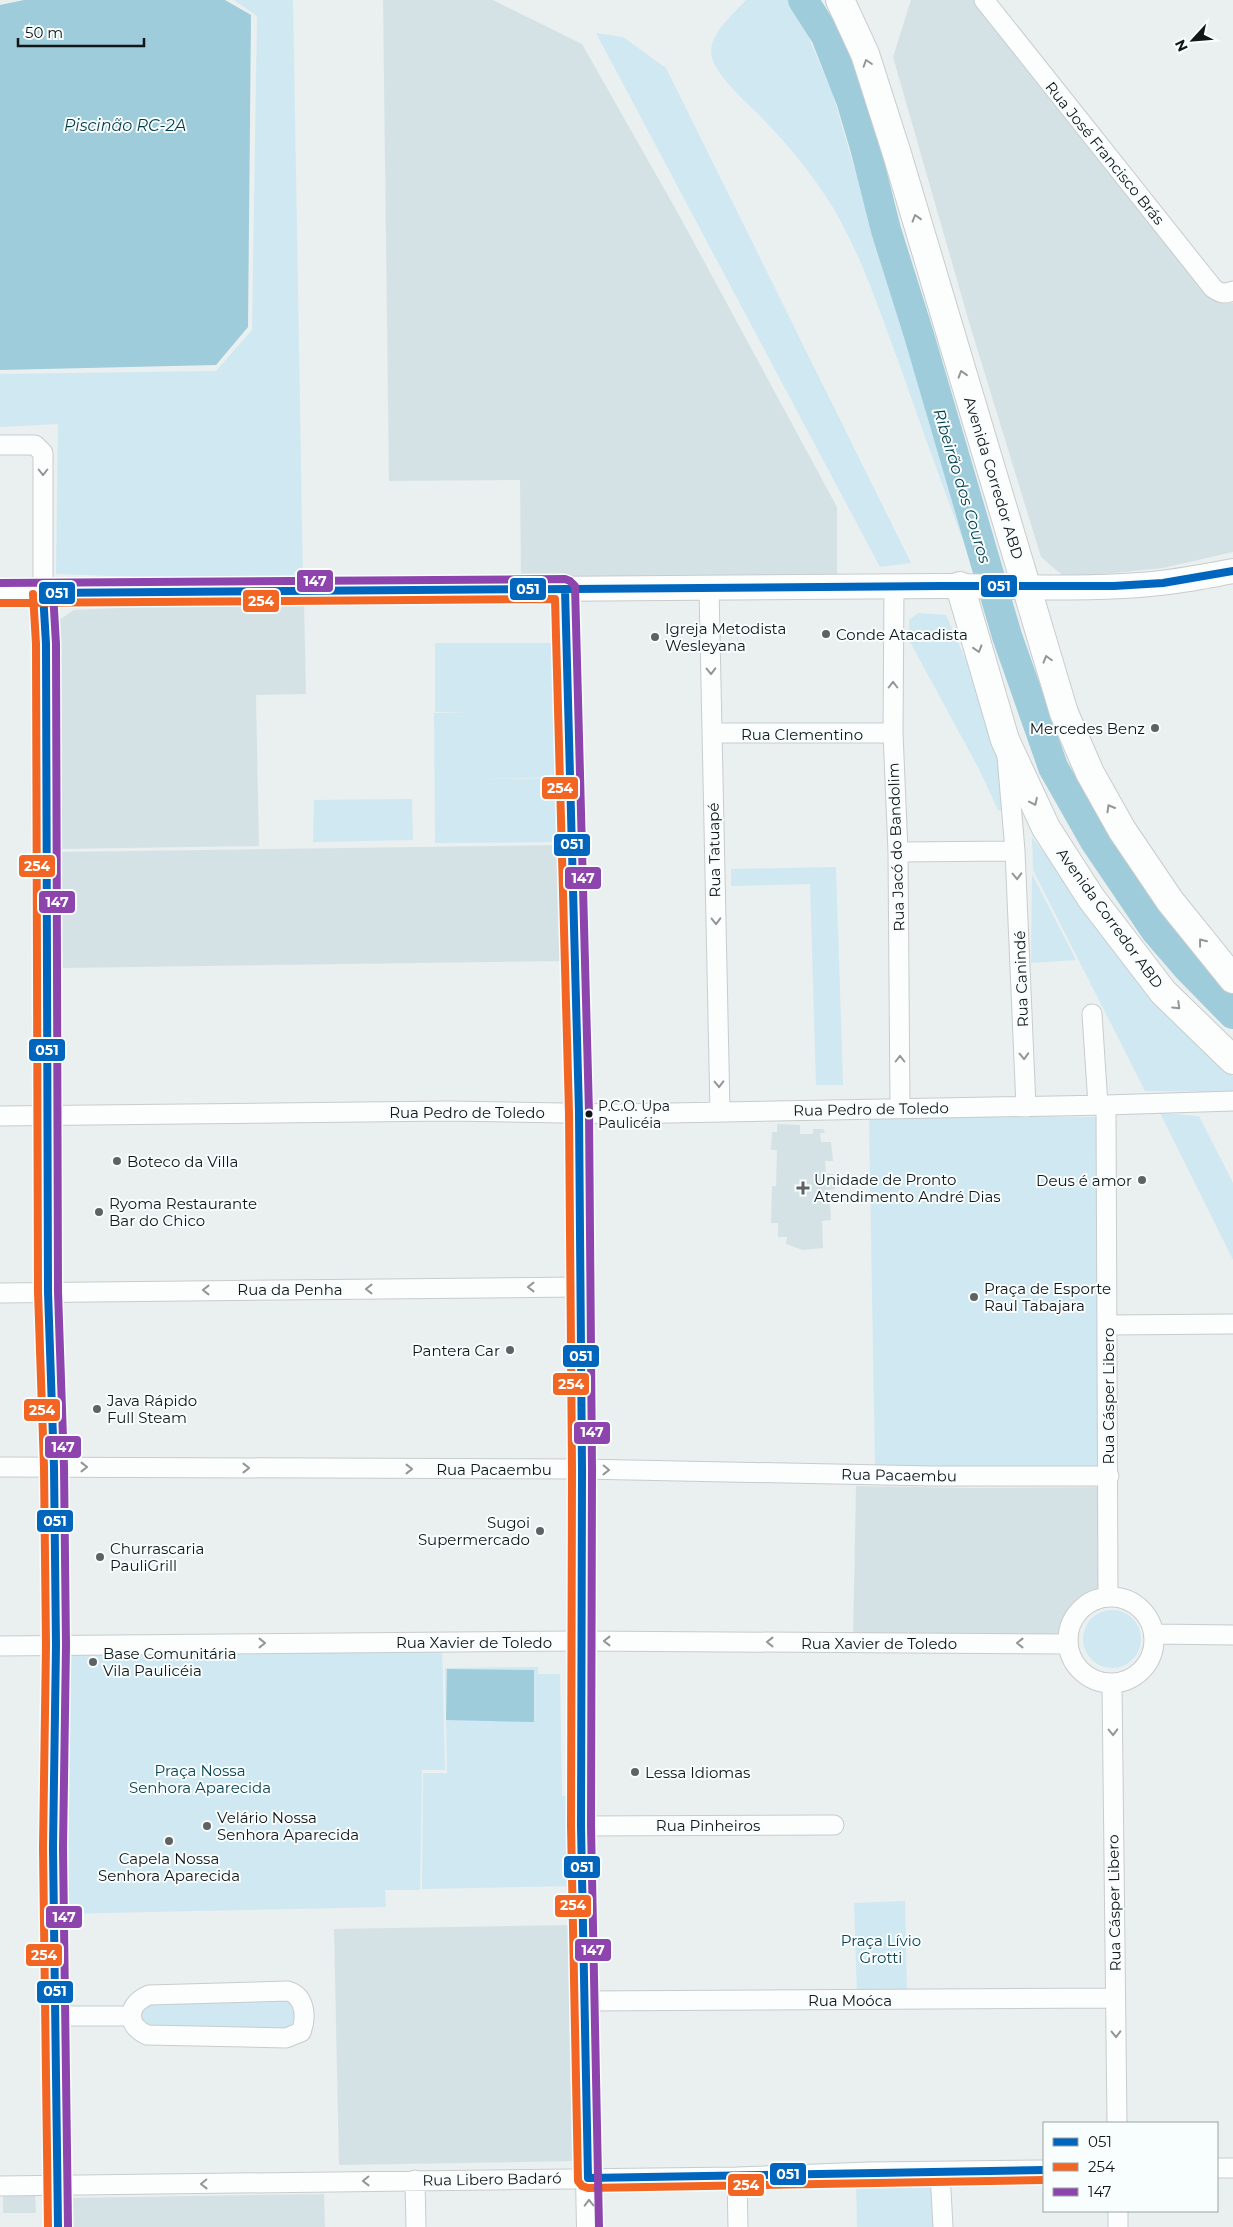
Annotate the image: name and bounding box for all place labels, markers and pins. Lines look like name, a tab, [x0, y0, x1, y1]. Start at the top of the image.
place label: Igreja Metodista Wesleyana	[665, 619, 786, 655]
place label: Conde Atacadista	[836, 625, 968, 644]
marker: Conde Atacadista	[820, 628, 832, 640]
marker: Igreja Metodista Wesleyana	[649, 631, 661, 643]
place label: Mercedes Benz	[1030, 719, 1145, 738]
marker: Mercedes Benz	[1149, 722, 1161, 734]
place label: P.C.O. Upa Paulicéia	[598, 1097, 670, 1132]
marker: P.C.O. Upa Paulicéia	[584, 1109, 594, 1119]
place label: Boteco da Villa	[127, 1152, 238, 1171]
marker: Boteco da Villa	[111, 1155, 123, 1167]
place label: Unidade de Pronto Atendimento André Dias	[814, 1170, 1001, 1206]
place label: Deus é amor	[1036, 1171, 1132, 1190]
marker: Deus é amor	[1136, 1174, 1148, 1186]
marker: Unidade de Pronto Atendimento André Dias	[796, 1181, 810, 1195]
place label: Ryoma Restaurante Bar do Chico	[109, 1194, 257, 1230]
marker: Ryoma Restaurante Bar do Chico	[93, 1206, 105, 1218]
place label: Praça de Esporte Raul Tabajara	[984, 1279, 1111, 1315]
marker: Praça de Esporte Raul Tabajara	[968, 1291, 980, 1303]
place label: Pantera Car	[412, 1341, 500, 1360]
marker: Pantera Car	[504, 1344, 516, 1356]
place label: Java Rápido Full Steam	[106, 1391, 197, 1427]
marker: Java Rápido Full Steam	[91, 1403, 103, 1415]
place label: Sugoi Supermercado	[418, 1513, 530, 1549]
marker: Sugoi Supermercado	[534, 1525, 546, 1537]
place label: Churrascaria PauliGrill	[110, 1539, 204, 1575]
marker: Churrascaria PauliGrill	[94, 1551, 106, 1563]
place label: Base Comunitária Vila Paulicéia	[103, 1644, 237, 1680]
marker: Base Comunitária Vila Paulicéia	[87, 1656, 99, 1668]
place label: Lessa Idiomas	[645, 1763, 750, 1782]
marker: Lessa Idiomas	[629, 1766, 641, 1778]
place label: Velário Nossa Senhora Aparecida	[217, 1808, 359, 1844]
marker: Velário Nossa Senhora Aparecida	[201, 1820, 213, 1832]
marker: Capela Nossa Senhora Aparecida	[163, 1835, 175, 1847]
place label: Capela Nossa Senhora Aparecida	[98, 1849, 240, 1885]

